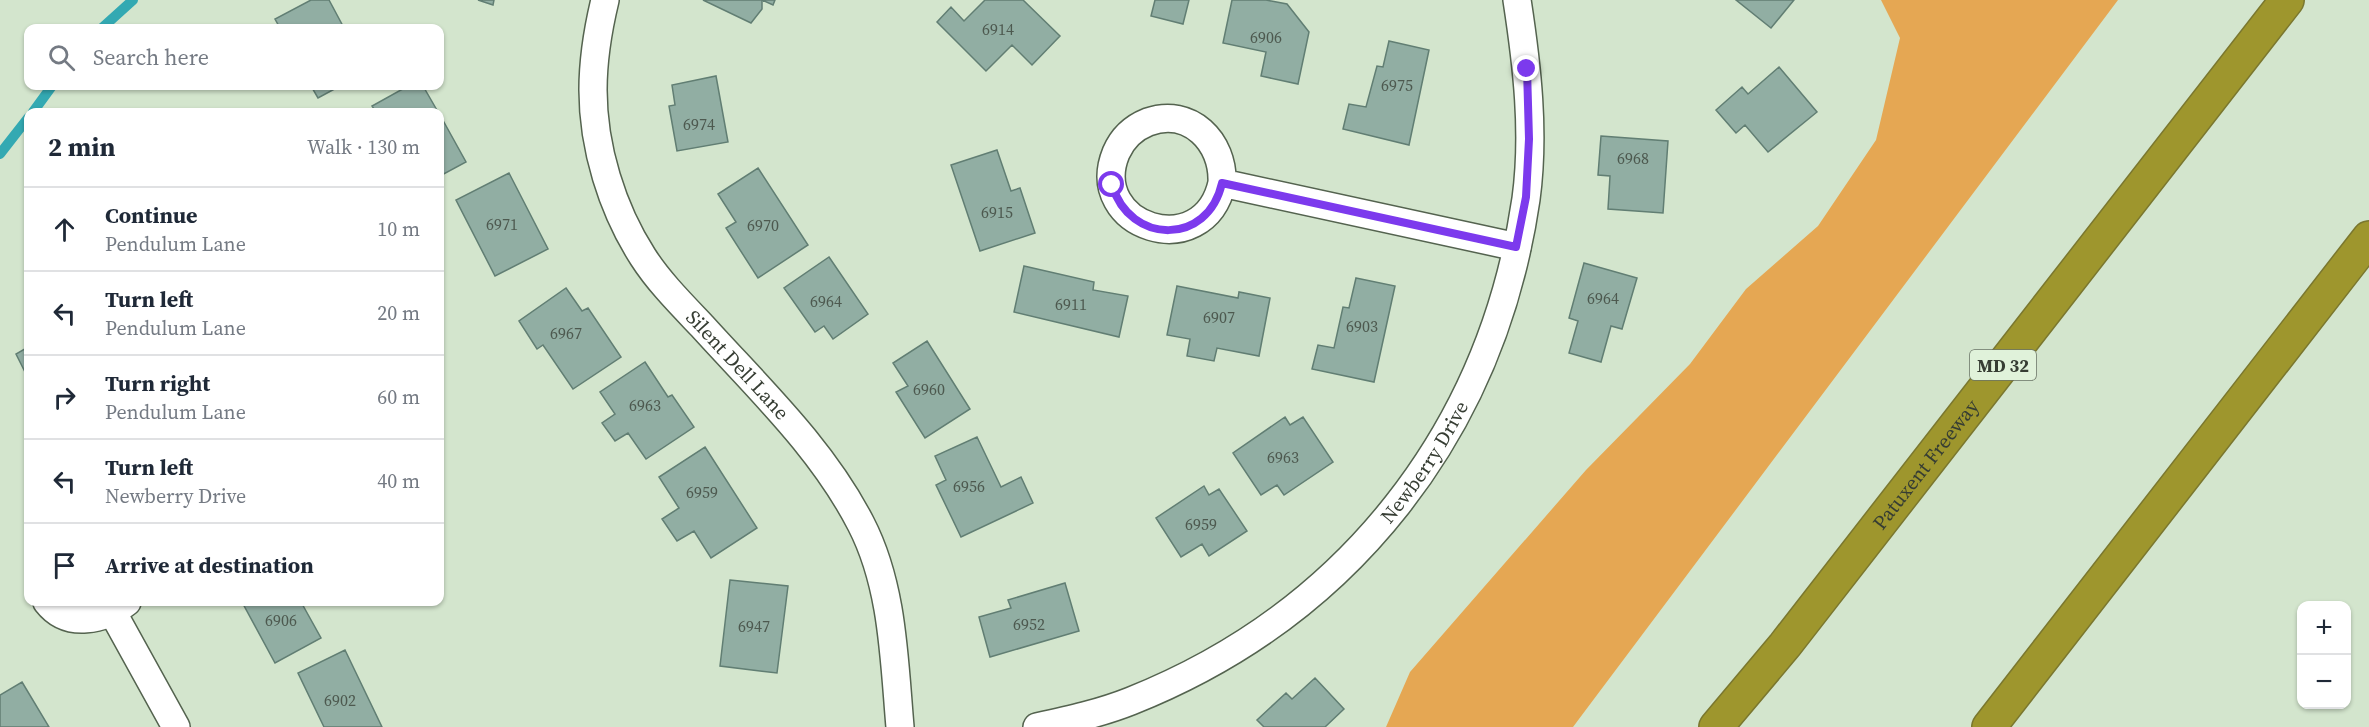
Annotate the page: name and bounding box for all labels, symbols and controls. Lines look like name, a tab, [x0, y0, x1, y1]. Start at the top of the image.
house number: 6914	[982, 18, 1014, 40]
search box	[24, 24, 444, 90]
house number: 6906	[1250, 26, 1282, 48]
icon: search	[45, 41, 78, 74]
text: Search here	[93, 42, 209, 72]
route end	[1513, 55, 1539, 81]
house number: 6975	[1381, 74, 1413, 96]
house number: 6974	[683, 113, 715, 135]
text: 2 min	[48, 129, 115, 165]
text: Walk · 130 m	[307, 133, 420, 161]
house number: 6968	[1617, 147, 1649, 169]
route start	[1098, 171, 1124, 197]
text: Continue	[105, 200, 198, 230]
house number: 6915	[981, 201, 1013, 223]
icon: ahead	[48, 213, 81, 246]
house number: 6971	[486, 213, 518, 235]
house number: 6970	[747, 214, 779, 236]
text: 10 m	[377, 215, 420, 243]
text: Pendulum Lane	[105, 230, 246, 258]
text: Turn left	[105, 284, 193, 314]
house number: 6964	[1587, 287, 1619, 309]
house number: 6964	[810, 290, 842, 312]
house number: 6911	[1055, 293, 1087, 315]
icon: left	[48, 297, 81, 330]
text: 20 m	[377, 299, 420, 327]
street label: Silent Dell Lane	[680, 304, 796, 426]
house number: 6907	[1203, 306, 1235, 328]
text: Pendulum Lane	[105, 314, 246, 342]
house number: 6903	[1346, 315, 1378, 337]
house number: 6967	[550, 322, 582, 344]
road number: MD 32	[1970, 350, 2036, 380]
text: Turn right	[105, 368, 210, 398]
house number: 6960	[913, 378, 945, 400]
icon: right	[48, 381, 81, 414]
text: 60 m	[377, 383, 420, 411]
street label: Patuxent Freeway	[1866, 393, 1986, 536]
house number: 6963	[629, 394, 661, 416]
street label: Newberry Drive	[1374, 396, 1475, 529]
text: Pendulum Lane	[105, 398, 246, 426]
house number: 6963	[1267, 446, 1299, 468]
text: Turn left	[105, 452, 193, 482]
icon: left	[48, 465, 81, 498]
text: 40 m	[377, 467, 420, 495]
house number: 6956	[953, 475, 985, 497]
house number: 6959	[686, 481, 718, 503]
text: Newberry Drive	[105, 482, 246, 510]
house number: 6959	[1185, 513, 1217, 535]
icon: arrive	[48, 549, 81, 582]
text: Arrive at destination	[105, 550, 314, 580]
map controls	[2297, 601, 2351, 709]
button: +	[2297, 601, 2351, 655]
house number: 6906	[265, 609, 297, 631]
house number: 6952	[1013, 613, 1045, 635]
house number: 6947	[738, 615, 770, 637]
button: −	[2297, 655, 2351, 709]
house number: 6902	[324, 689, 356, 711]

